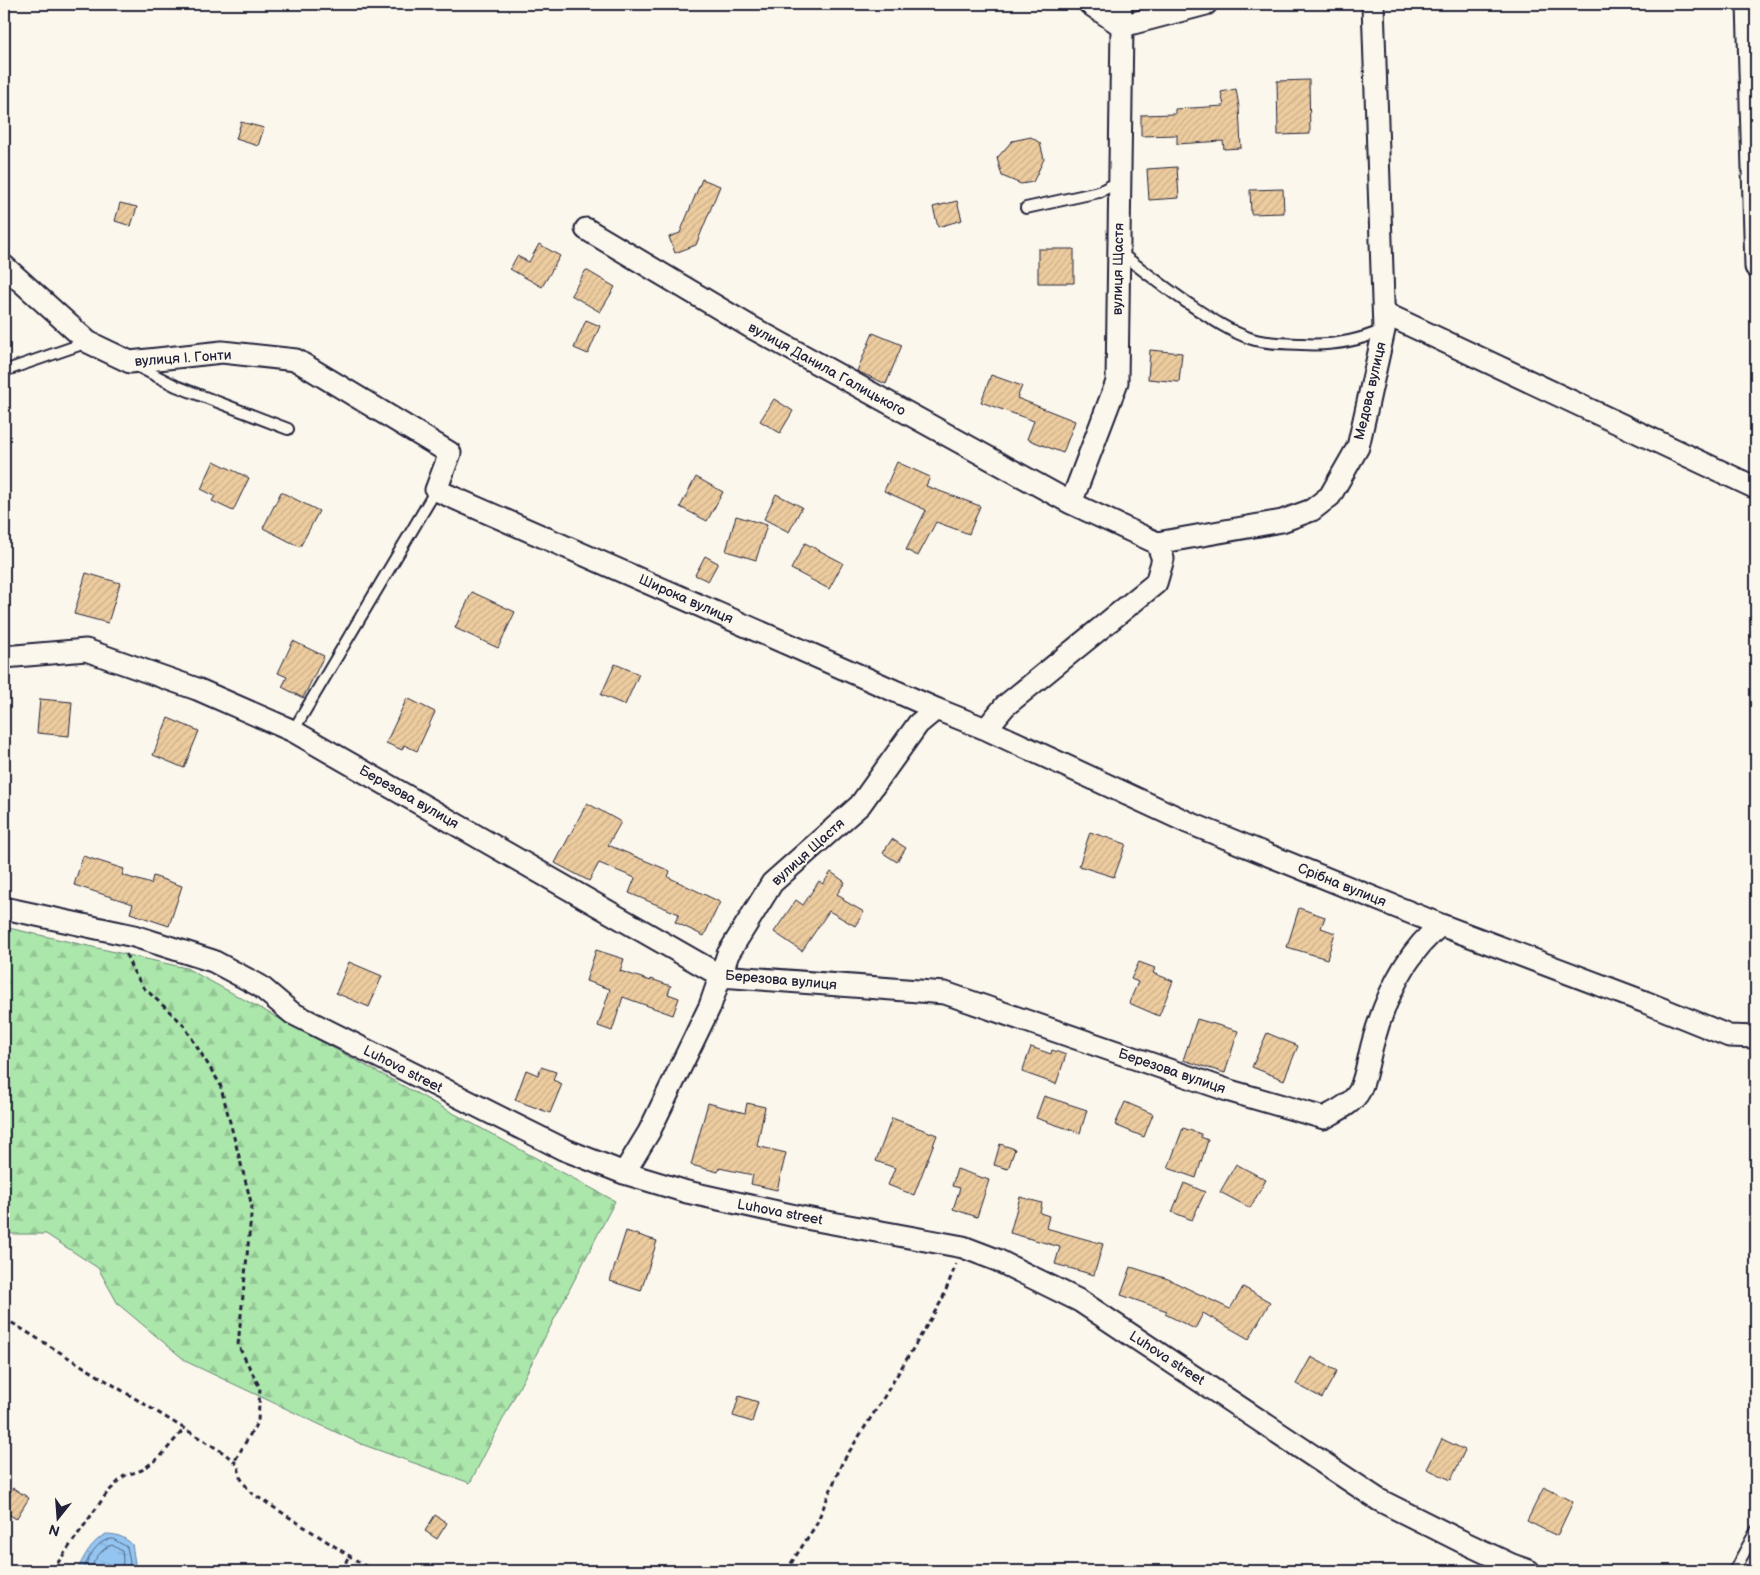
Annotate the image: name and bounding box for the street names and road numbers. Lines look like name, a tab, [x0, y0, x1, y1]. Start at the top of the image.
street label: вулиця Щастя	[1109, 222, 1127, 315]
street label: вулиця Данила Галицького	[745, 319, 909, 419]
street label: Медова вулиця	[1350, 340, 1390, 442]
street label: вулиця І. Гонти	[134, 346, 232, 370]
street label: Широка вулиця	[636, 571, 736, 627]
street label: Березова вулиця	[356, 762, 462, 833]
street label: вулиця Щастя	[768, 815, 848, 889]
street label: Срібна вулиця	[1295, 860, 1389, 911]
street label: Березова вулиця	[724, 967, 838, 993]
street label: Luhova street	[361, 1042, 446, 1097]
street label: Березова вулиця	[1116, 1045, 1228, 1097]
street label: Luhova street	[736, 1195, 825, 1229]
street label: Luhova street	[1126, 1327, 1209, 1389]

